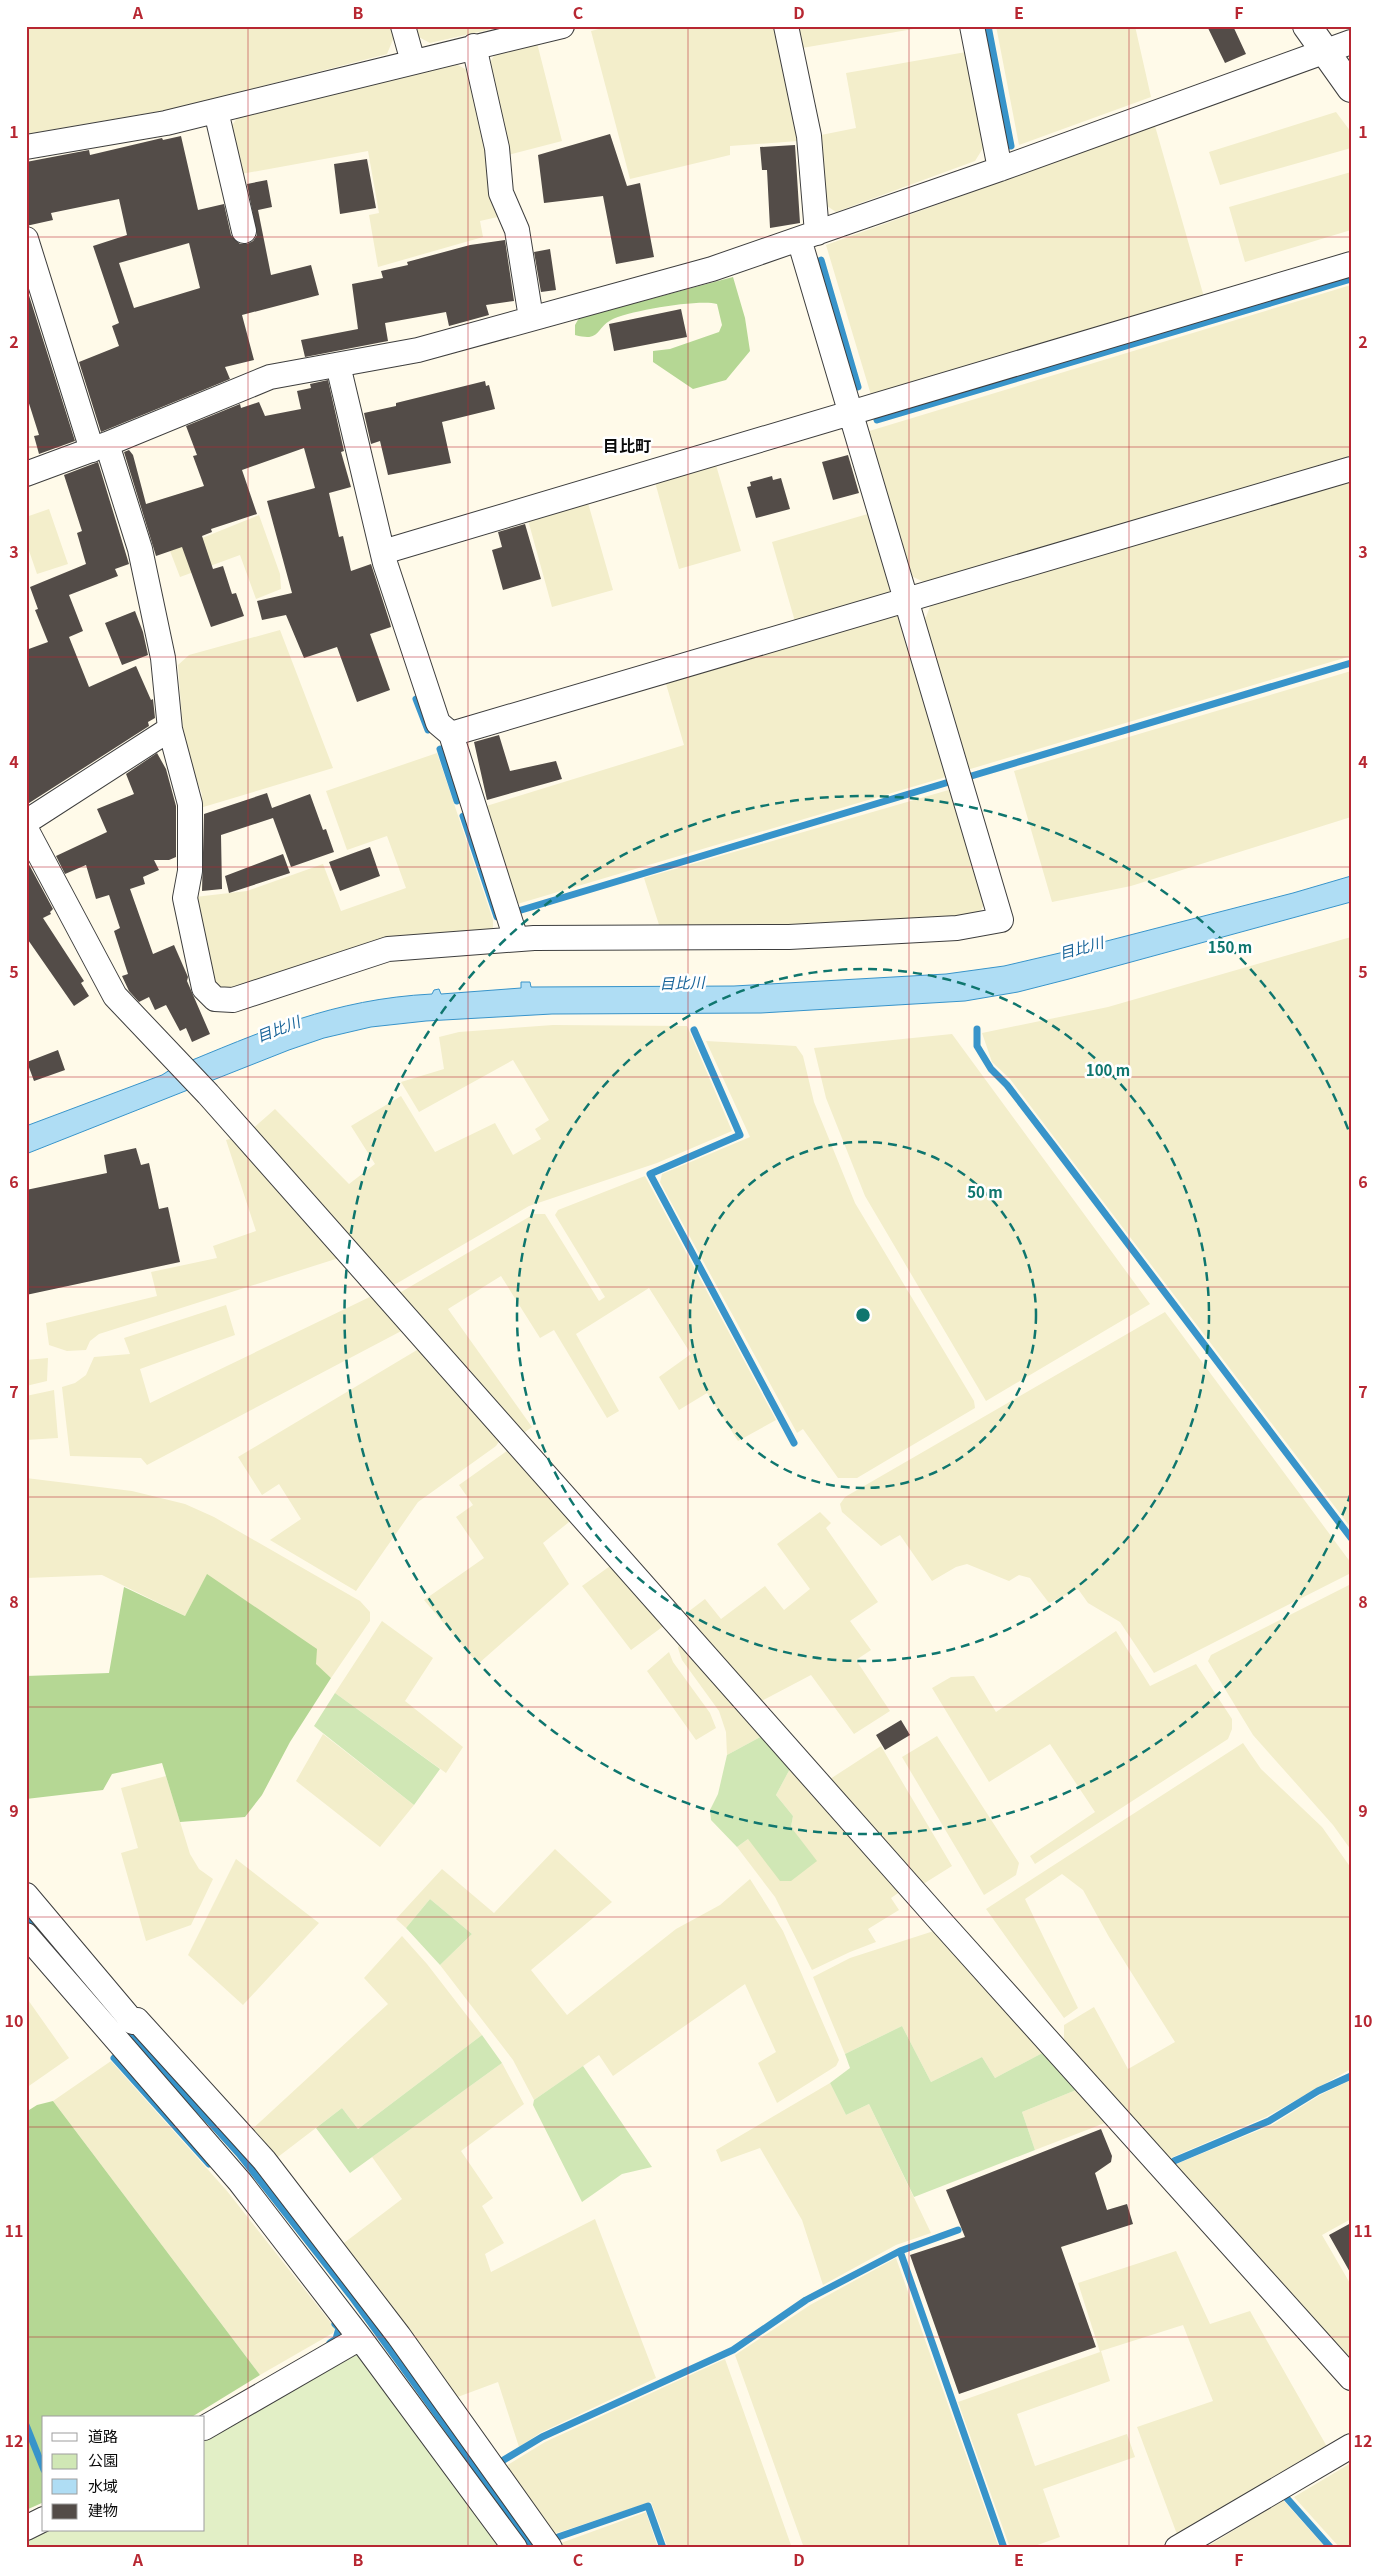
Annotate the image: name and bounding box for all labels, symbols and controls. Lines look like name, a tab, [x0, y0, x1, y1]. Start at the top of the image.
text: A	[132, 0, 144, 24]
text: B	[353, 0, 364, 24]
text: C	[573, 0, 584, 24]
text: D	[793, 0, 805, 24]
text: E	[1014, 0, 1024, 24]
text: F	[1234, 0, 1244, 24]
text: 1	[9, 119, 19, 143]
text: 1	[1358, 119, 1368, 143]
text: 2	[9, 329, 19, 353]
text: 2	[1358, 329, 1368, 353]
district label: 目比町	[603, 433, 651, 457]
text: 3	[9, 539, 19, 563]
text: 3	[1358, 539, 1368, 563]
text: 4	[9, 749, 19, 773]
text: 4	[1358, 749, 1368, 773]
water label: 目比川	[1057, 931, 1107, 963]
text: 150 m	[1208, 936, 1252, 957]
text: 5	[9, 959, 19, 983]
text: 5	[1358, 959, 1368, 983]
water label: 目比川	[659, 971, 707, 993]
water label: 目比川	[253, 1009, 305, 1046]
text: 100 m	[1086, 1059, 1130, 1080]
text: 6	[9, 1169, 19, 1193]
text: 6	[1358, 1169, 1368, 1193]
text: 50 m	[967, 1181, 1003, 1202]
centre of rings	[854, 1306, 872, 1324]
text: 7	[9, 1379, 19, 1403]
text: 7	[1358, 1379, 1368, 1403]
text: 8	[9, 1589, 19, 1613]
text: 8	[1358, 1589, 1368, 1613]
text: 9	[9, 1798, 19, 1822]
text: 9	[1358, 1798, 1368, 1822]
text: 10	[5, 2008, 23, 2032]
text: 10	[1354, 2008, 1372, 2032]
text: 11	[5, 2218, 23, 2242]
text: 11	[1354, 2218, 1372, 2242]
legend	[42, 2416, 205, 2532]
text: 道路	[88, 2425, 118, 2446]
text: 12	[5, 2428, 23, 2452]
text: 12	[1354, 2428, 1372, 2452]
text: 公園	[88, 2449, 118, 2470]
text: 水域	[88, 2475, 118, 2496]
text: 建物	[88, 2499, 118, 2520]
text: A	[132, 2547, 144, 2571]
text: B	[353, 2547, 364, 2571]
text: C	[573, 2547, 584, 2571]
text: D	[793, 2547, 805, 2571]
text: E	[1014, 2547, 1024, 2571]
text: F	[1234, 2547, 1244, 2571]

